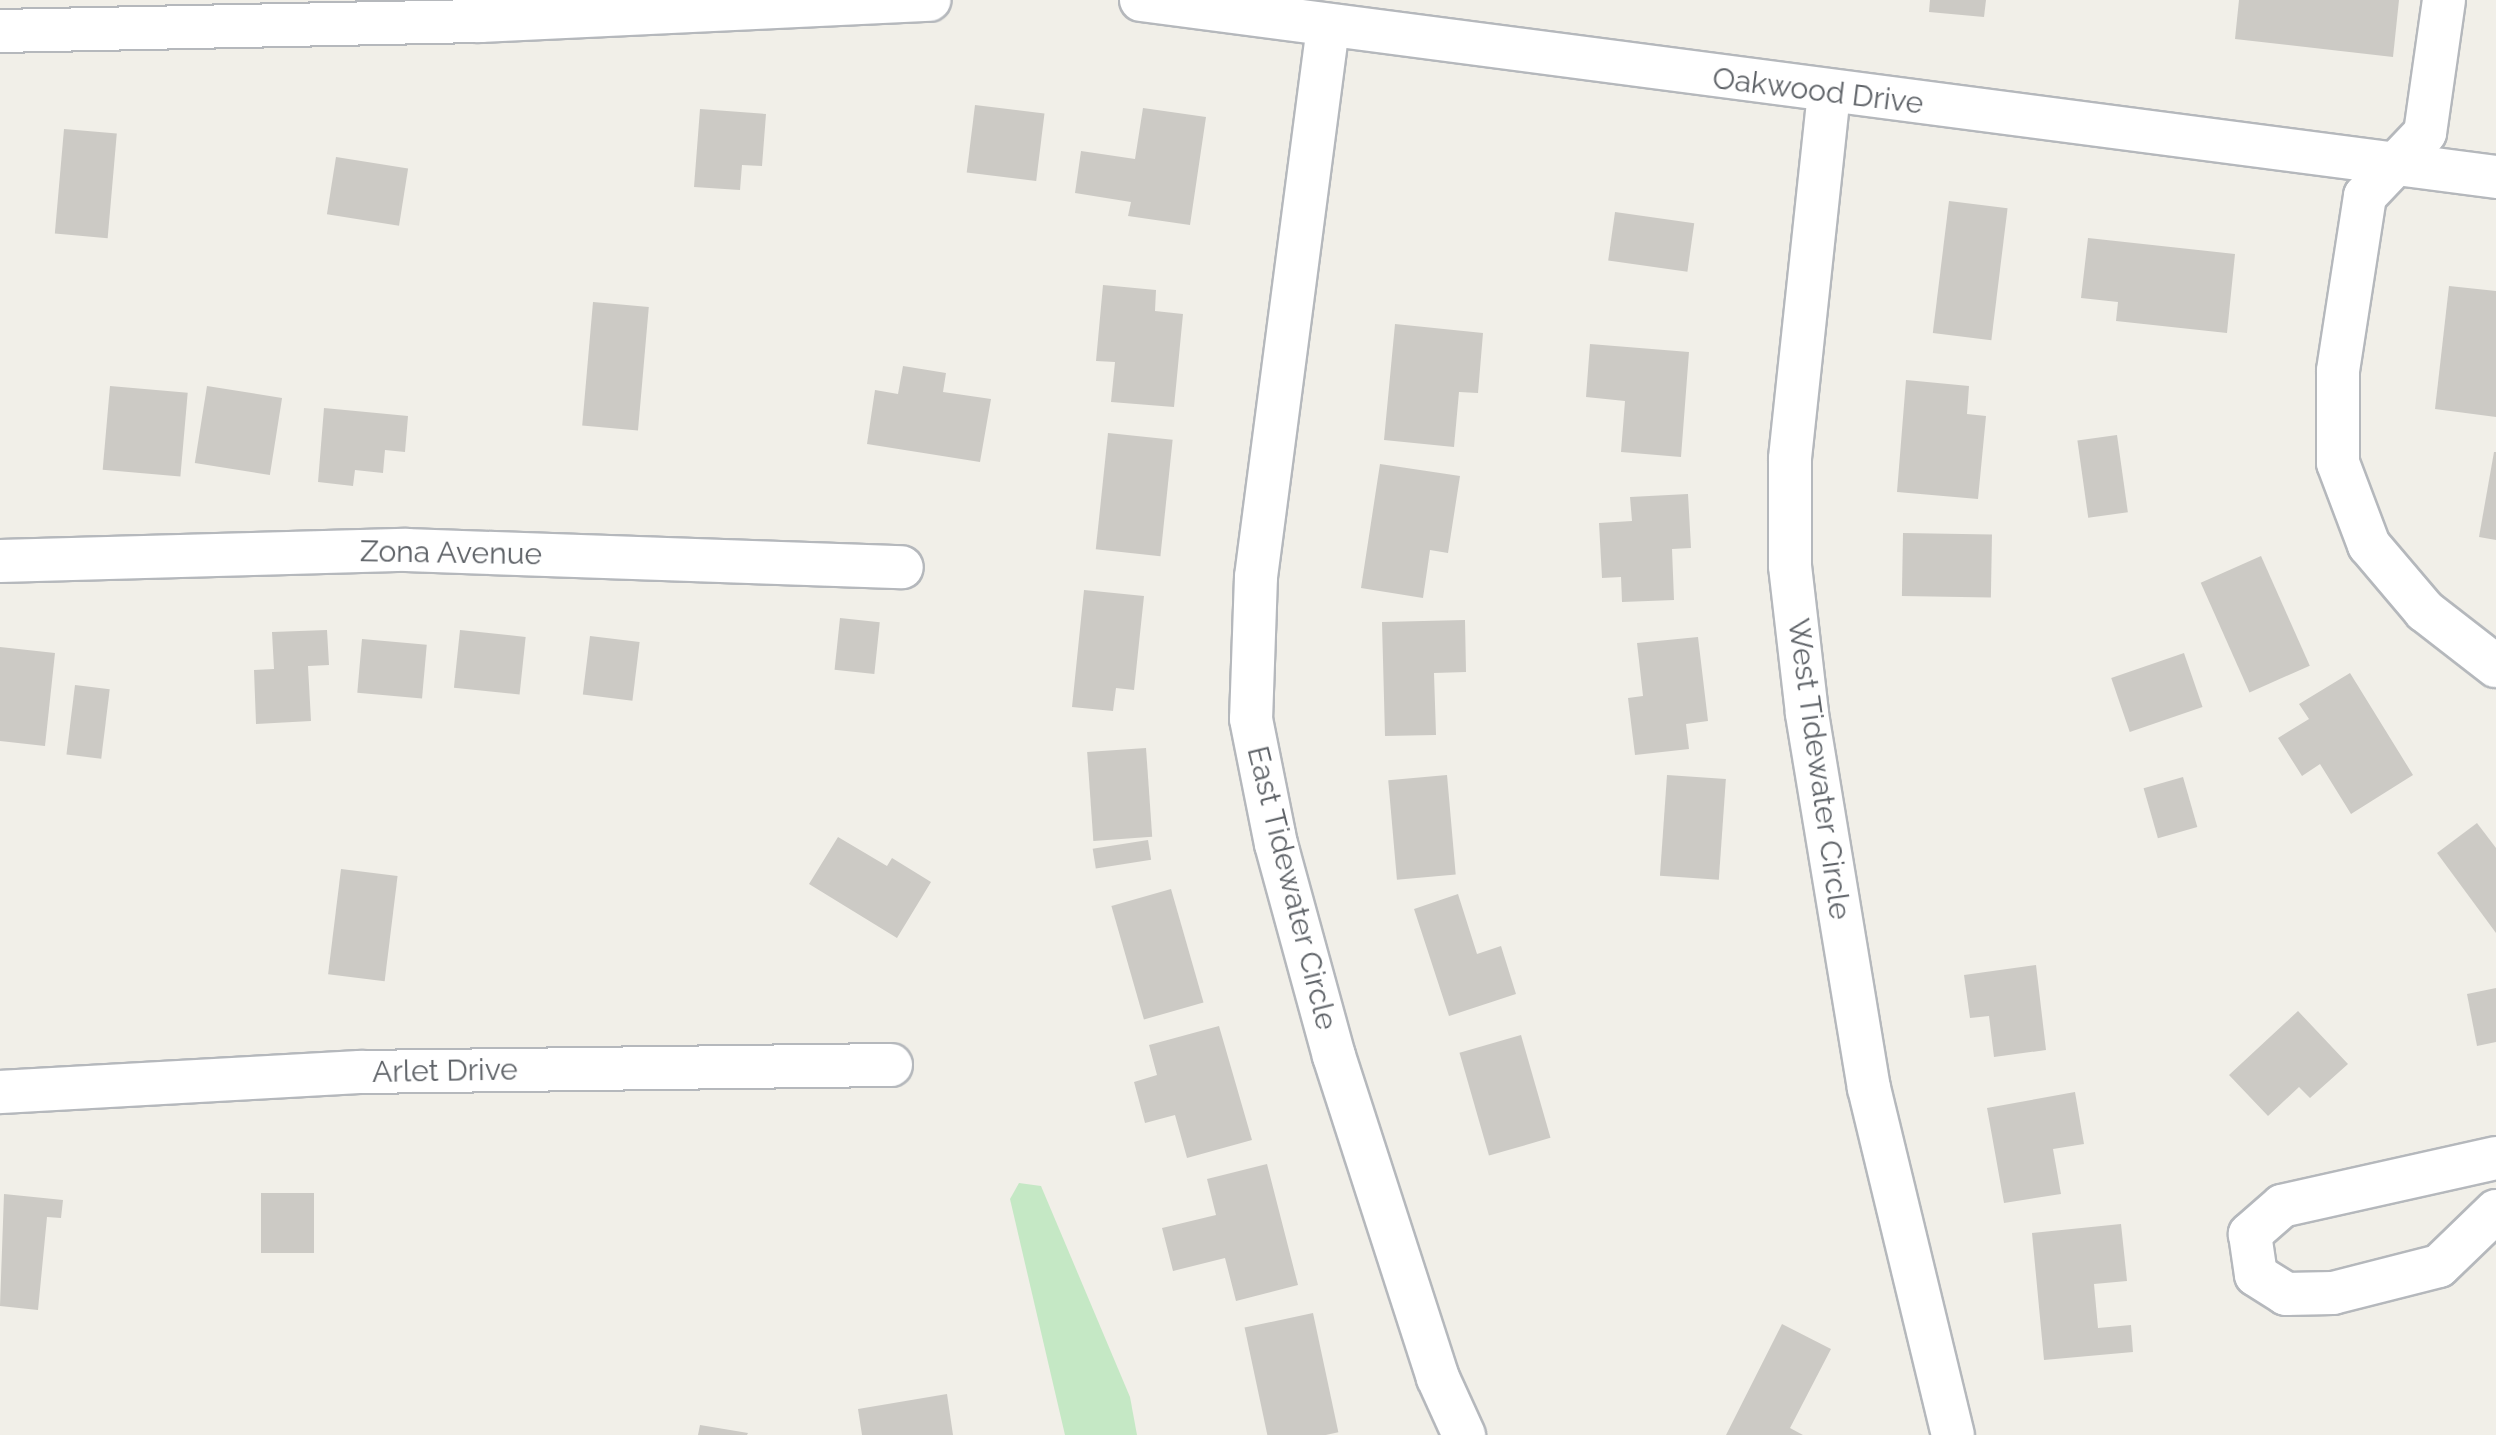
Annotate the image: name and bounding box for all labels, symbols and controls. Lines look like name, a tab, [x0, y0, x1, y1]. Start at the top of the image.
street label: Oakwood Drive	[1711, 60, 1925, 122]
street label: Zona Avenue	[359, 533, 543, 573]
street label: West Tidewater Circle	[1780, 615, 1858, 923]
street label: East Tidewater Circle	[1239, 742, 1345, 1034]
street label: Arlet Drive	[372, 1052, 518, 1090]

